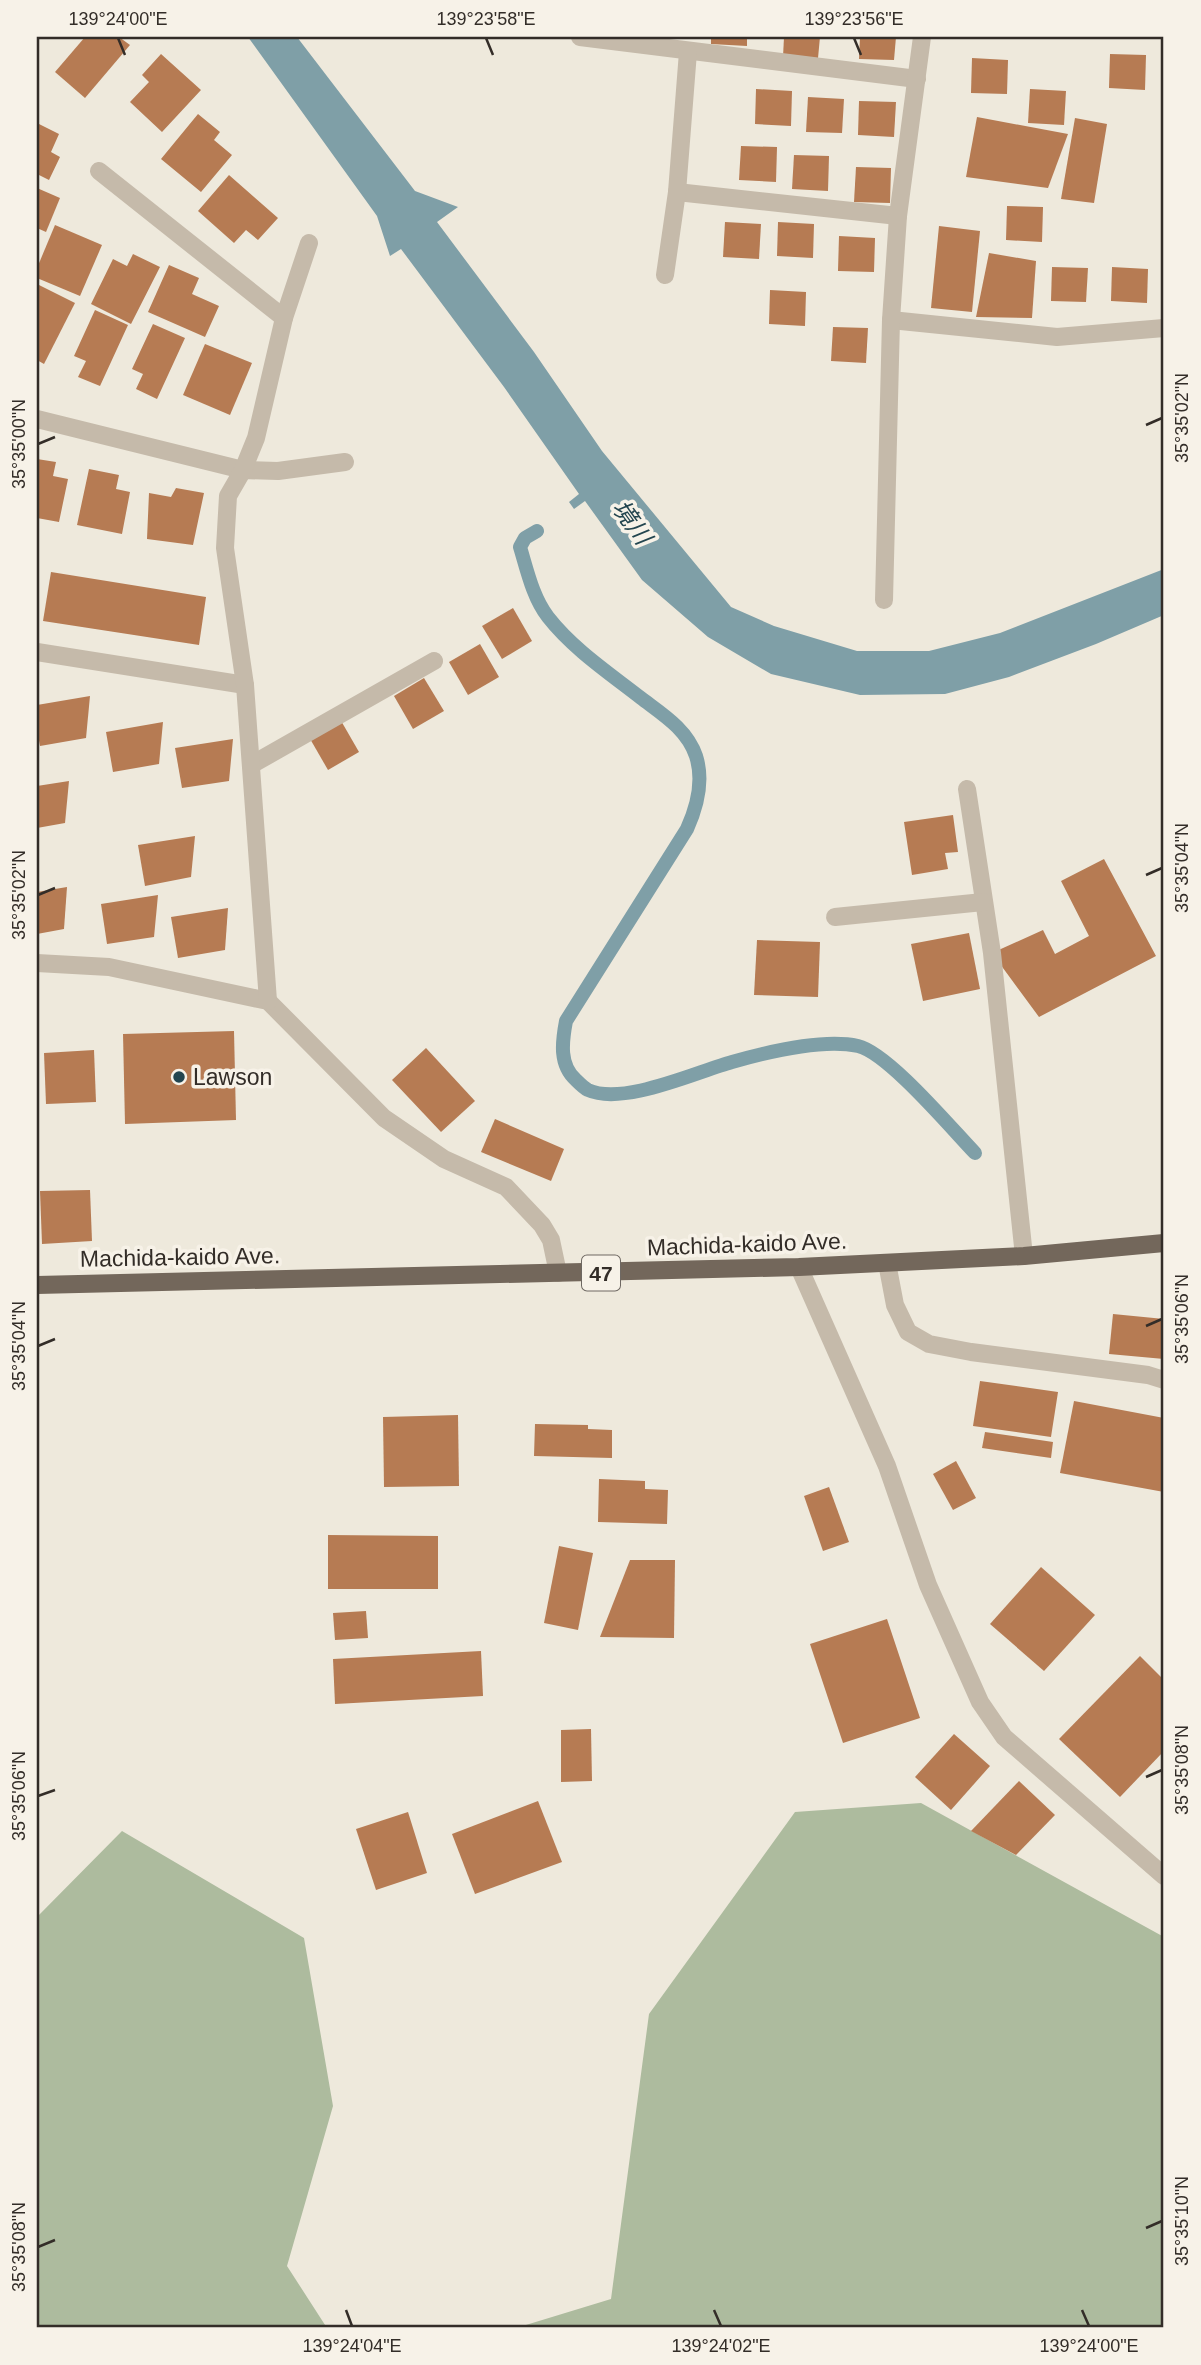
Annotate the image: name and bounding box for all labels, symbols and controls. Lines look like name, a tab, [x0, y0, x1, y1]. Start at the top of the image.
text: 139°24'00"E	[68, 9, 168, 29]
text: 139°23'58"E	[436, 9, 536, 29]
text: 139°23'56"E	[804, 9, 904, 29]
text: 35°35'02"N	[1172, 373, 1192, 463]
text: 35°35'00"N	[9, 399, 29, 489]
water label: 境川	[607, 495, 659, 552]
text: 35°35'04"N	[1172, 823, 1192, 913]
text: 35°35'02"N	[9, 850, 29, 940]
place label: Lawson	[193, 1064, 272, 1090]
marker: Lawson	[171, 1069, 187, 1085]
street label: Machida-kaido Ave.	[646, 1228, 848, 1260]
street label: Machida-kaido Ave.	[80, 1242, 280, 1272]
road number: 47	[582, 1256, 620, 1290]
text: 35°35'06"N	[1172, 1274, 1192, 1364]
text: 35°35'04"N	[9, 1301, 29, 1391]
text: 35°35'08"N	[1172, 1725, 1192, 1815]
text: 35°35'06"N	[9, 1751, 29, 1841]
text: 35°35'10"N	[1172, 2176, 1192, 2266]
text: 35°35'08"N	[9, 2202, 29, 2292]
text: 139°24'04"E	[302, 2336, 402, 2356]
text: 139°24'02"E	[671, 2336, 771, 2356]
text: 139°24'00"E	[1039, 2336, 1139, 2356]

